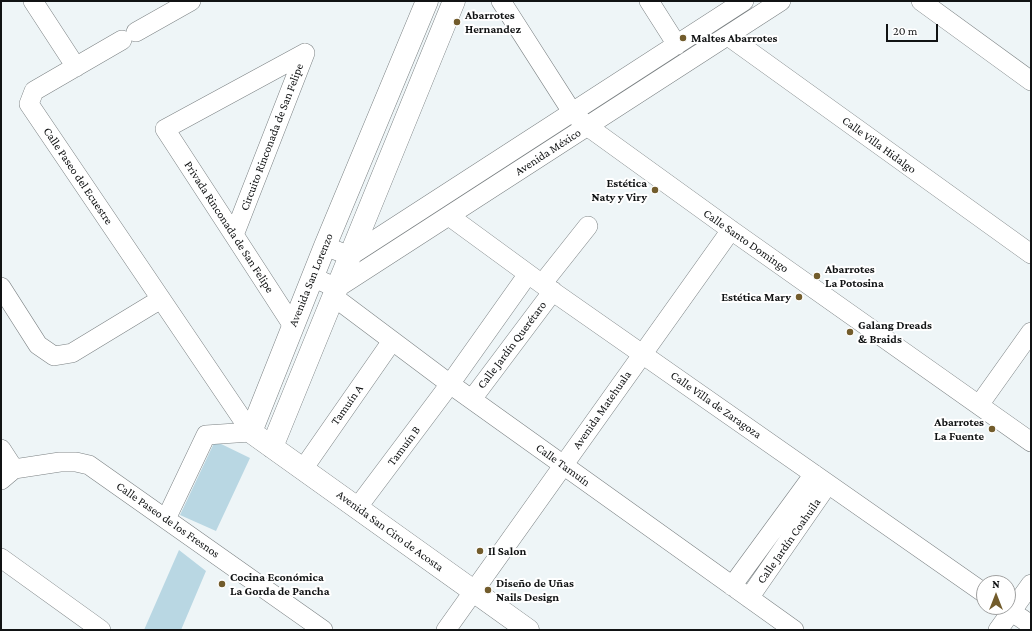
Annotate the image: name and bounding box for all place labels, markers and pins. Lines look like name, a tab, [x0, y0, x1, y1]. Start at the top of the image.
place label: Abarrotes Hernandez	[465, 8, 521, 36]
marker: Abarrotes Hernandez	[452, 17, 462, 27]
place label: Maltes Abarrotes	[691, 31, 777, 45]
marker: Maltes Abarrotes	[678, 33, 688, 43]
place label: Estética Naty y Viry	[592, 176, 647, 204]
marker: Estética Naty y Viry	[650, 185, 660, 195]
place label: Abarrotes La Potosina	[825, 262, 884, 290]
marker: Abarrotes La Potosina	[812, 271, 822, 281]
place label: Estética Mary	[721, 290, 791, 304]
marker: Estética Mary	[794, 292, 804, 302]
place label: Galang Dreads & Braids	[858, 318, 932, 346]
marker: Galang Dreads & Braids	[845, 327, 855, 337]
place label: Abarrotes La Fuente	[934, 415, 984, 443]
marker: Abarrotes La Fuente	[987, 424, 997, 434]
place label: Il Salon	[488, 544, 526, 558]
marker: Il Salon	[475, 546, 485, 556]
place label: Cocina Económica La Gorda de Pancha	[230, 570, 330, 598]
place label: Diseño de Uñas Nails Design	[496, 576, 574, 604]
marker: Cocina Económica La Gorda de Pancha	[217, 579, 227, 589]
marker: Diseño de Uñas Nails Design	[483, 585, 493, 595]

